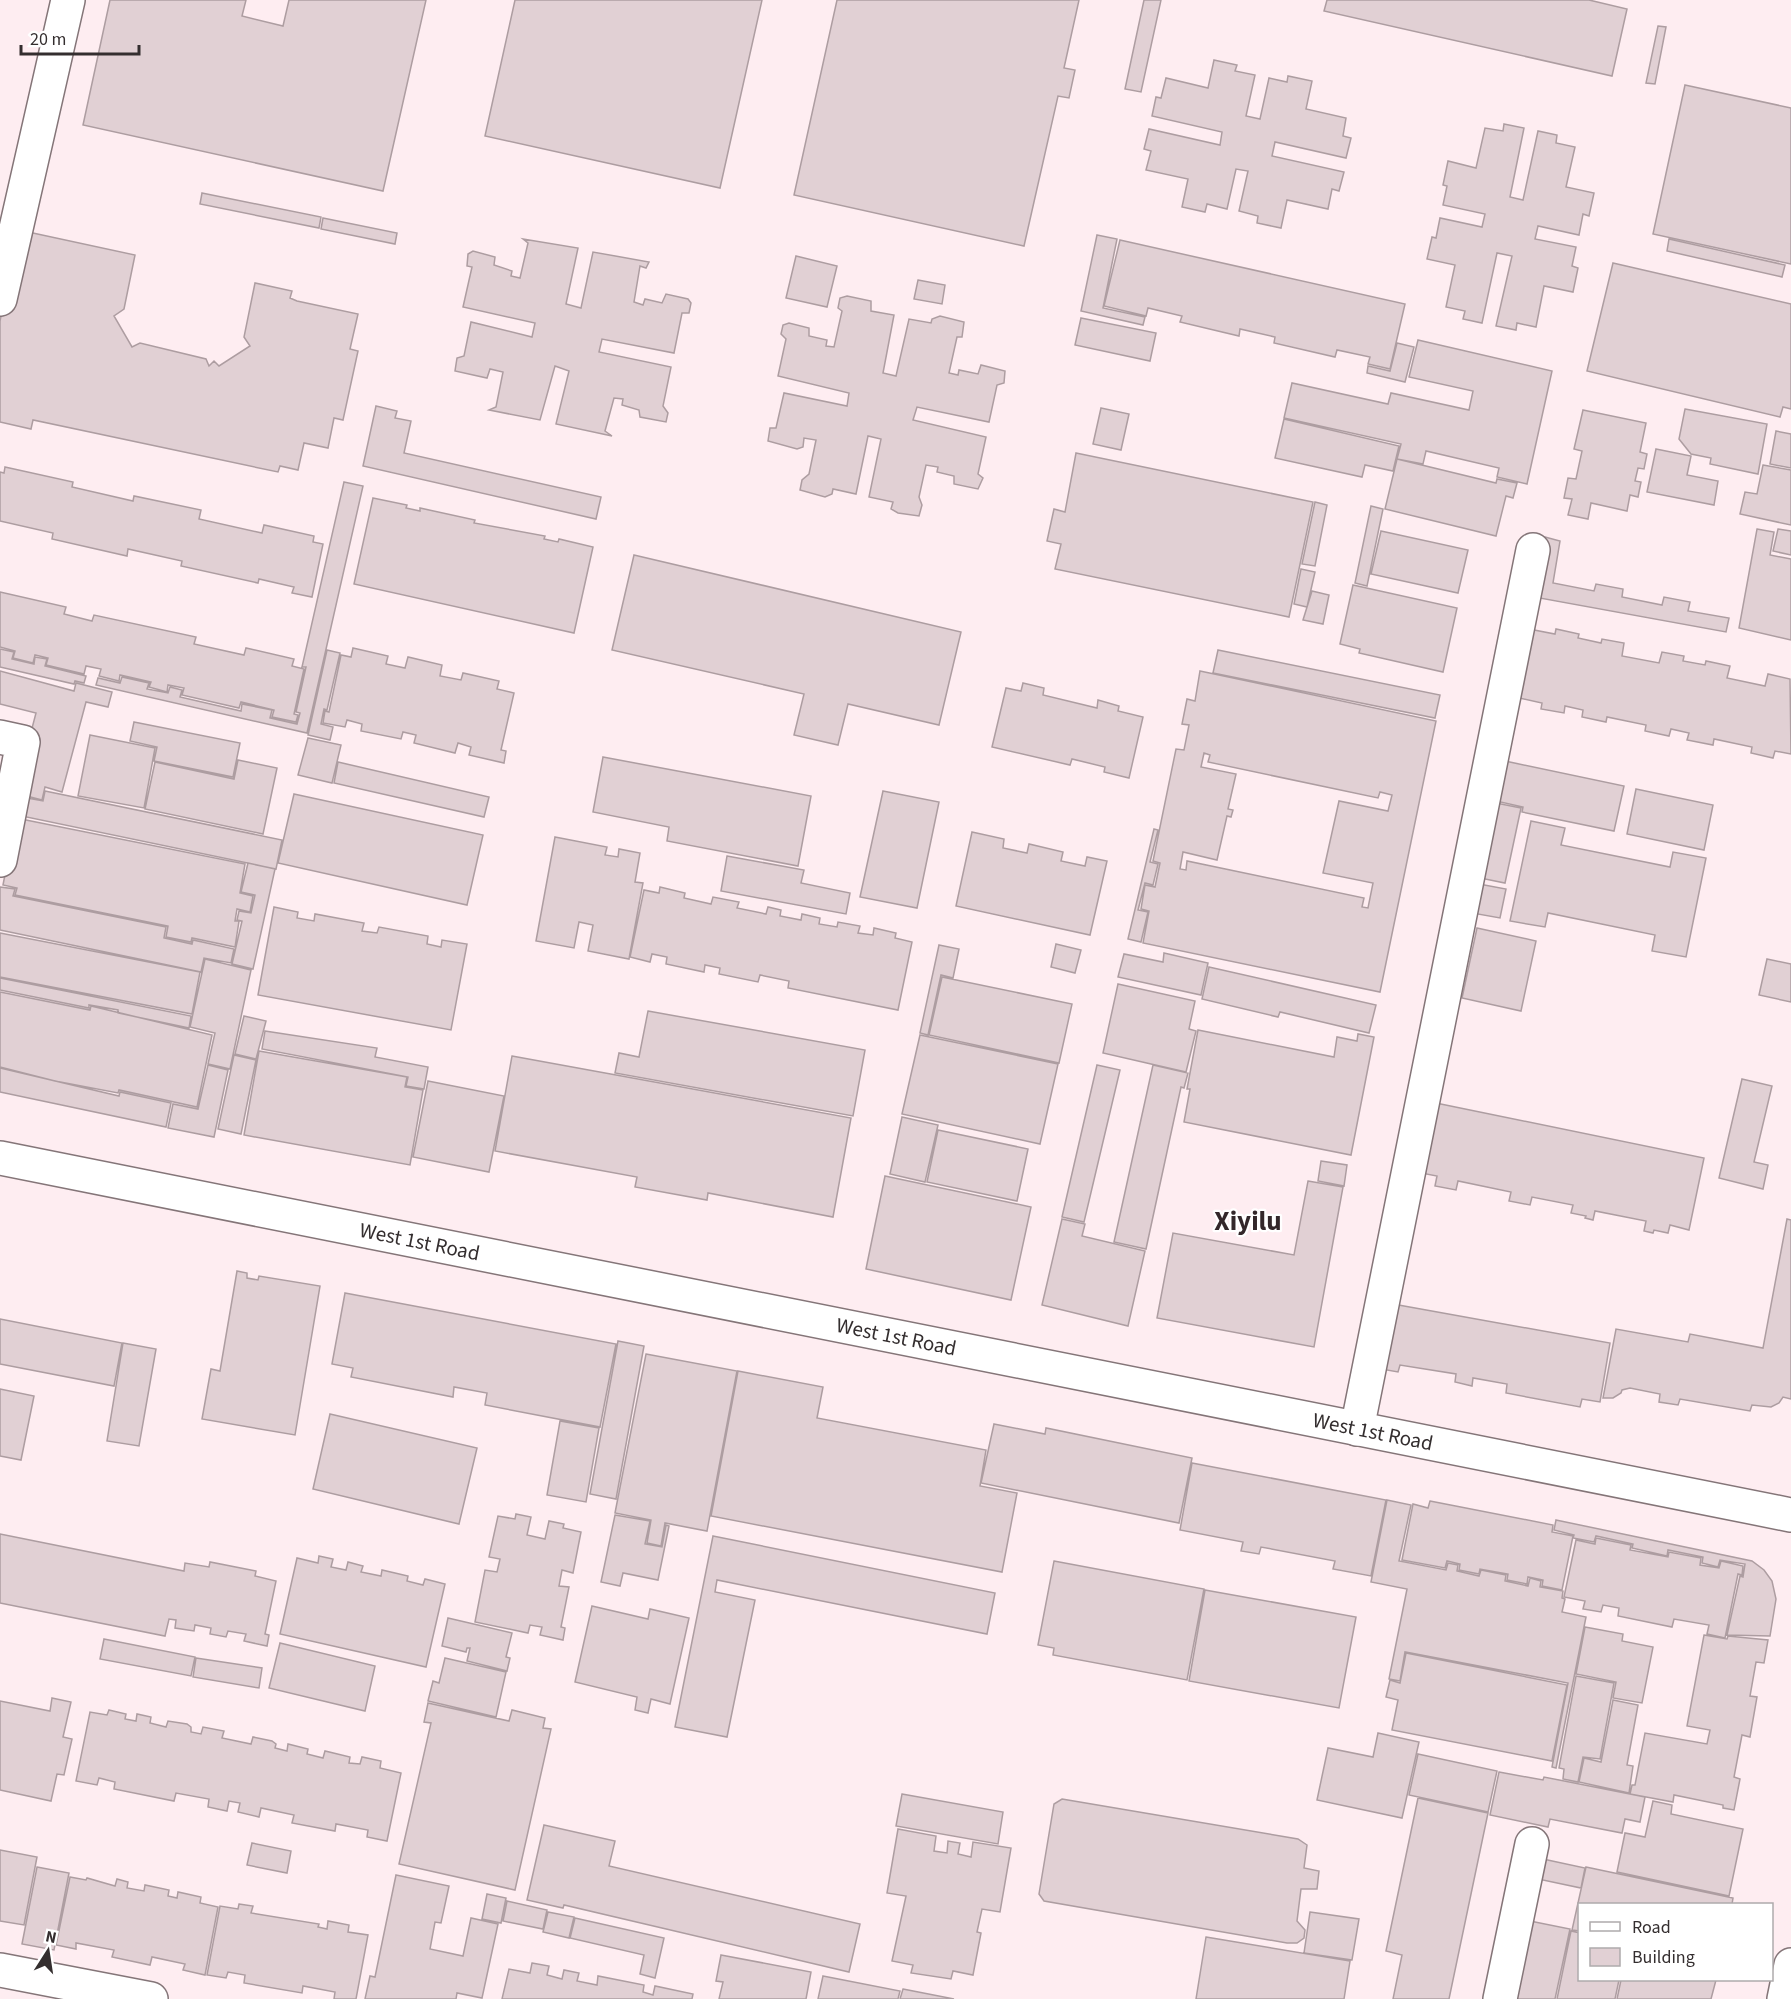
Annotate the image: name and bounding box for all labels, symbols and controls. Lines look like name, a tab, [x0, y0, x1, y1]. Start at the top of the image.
scale bar	[21, 18, 140, 56]
text: 20 m	[30, 27, 66, 52]
district label: Xiyilu	[1214, 1202, 1282, 1241]
street label: West 1st Road	[357, 1215, 482, 1268]
street label: West 1st Road	[834, 1310, 959, 1363]
street label: West 1st Road	[1310, 1405, 1436, 1458]
legend	[1578, 1903, 1773, 1981]
text: Road	[1632, 1915, 1671, 1940]
north arrow	[18, 1921, 78, 1981]
text: N	[43, 1925, 58, 1949]
text: Building	[1632, 1945, 1695, 1970]

